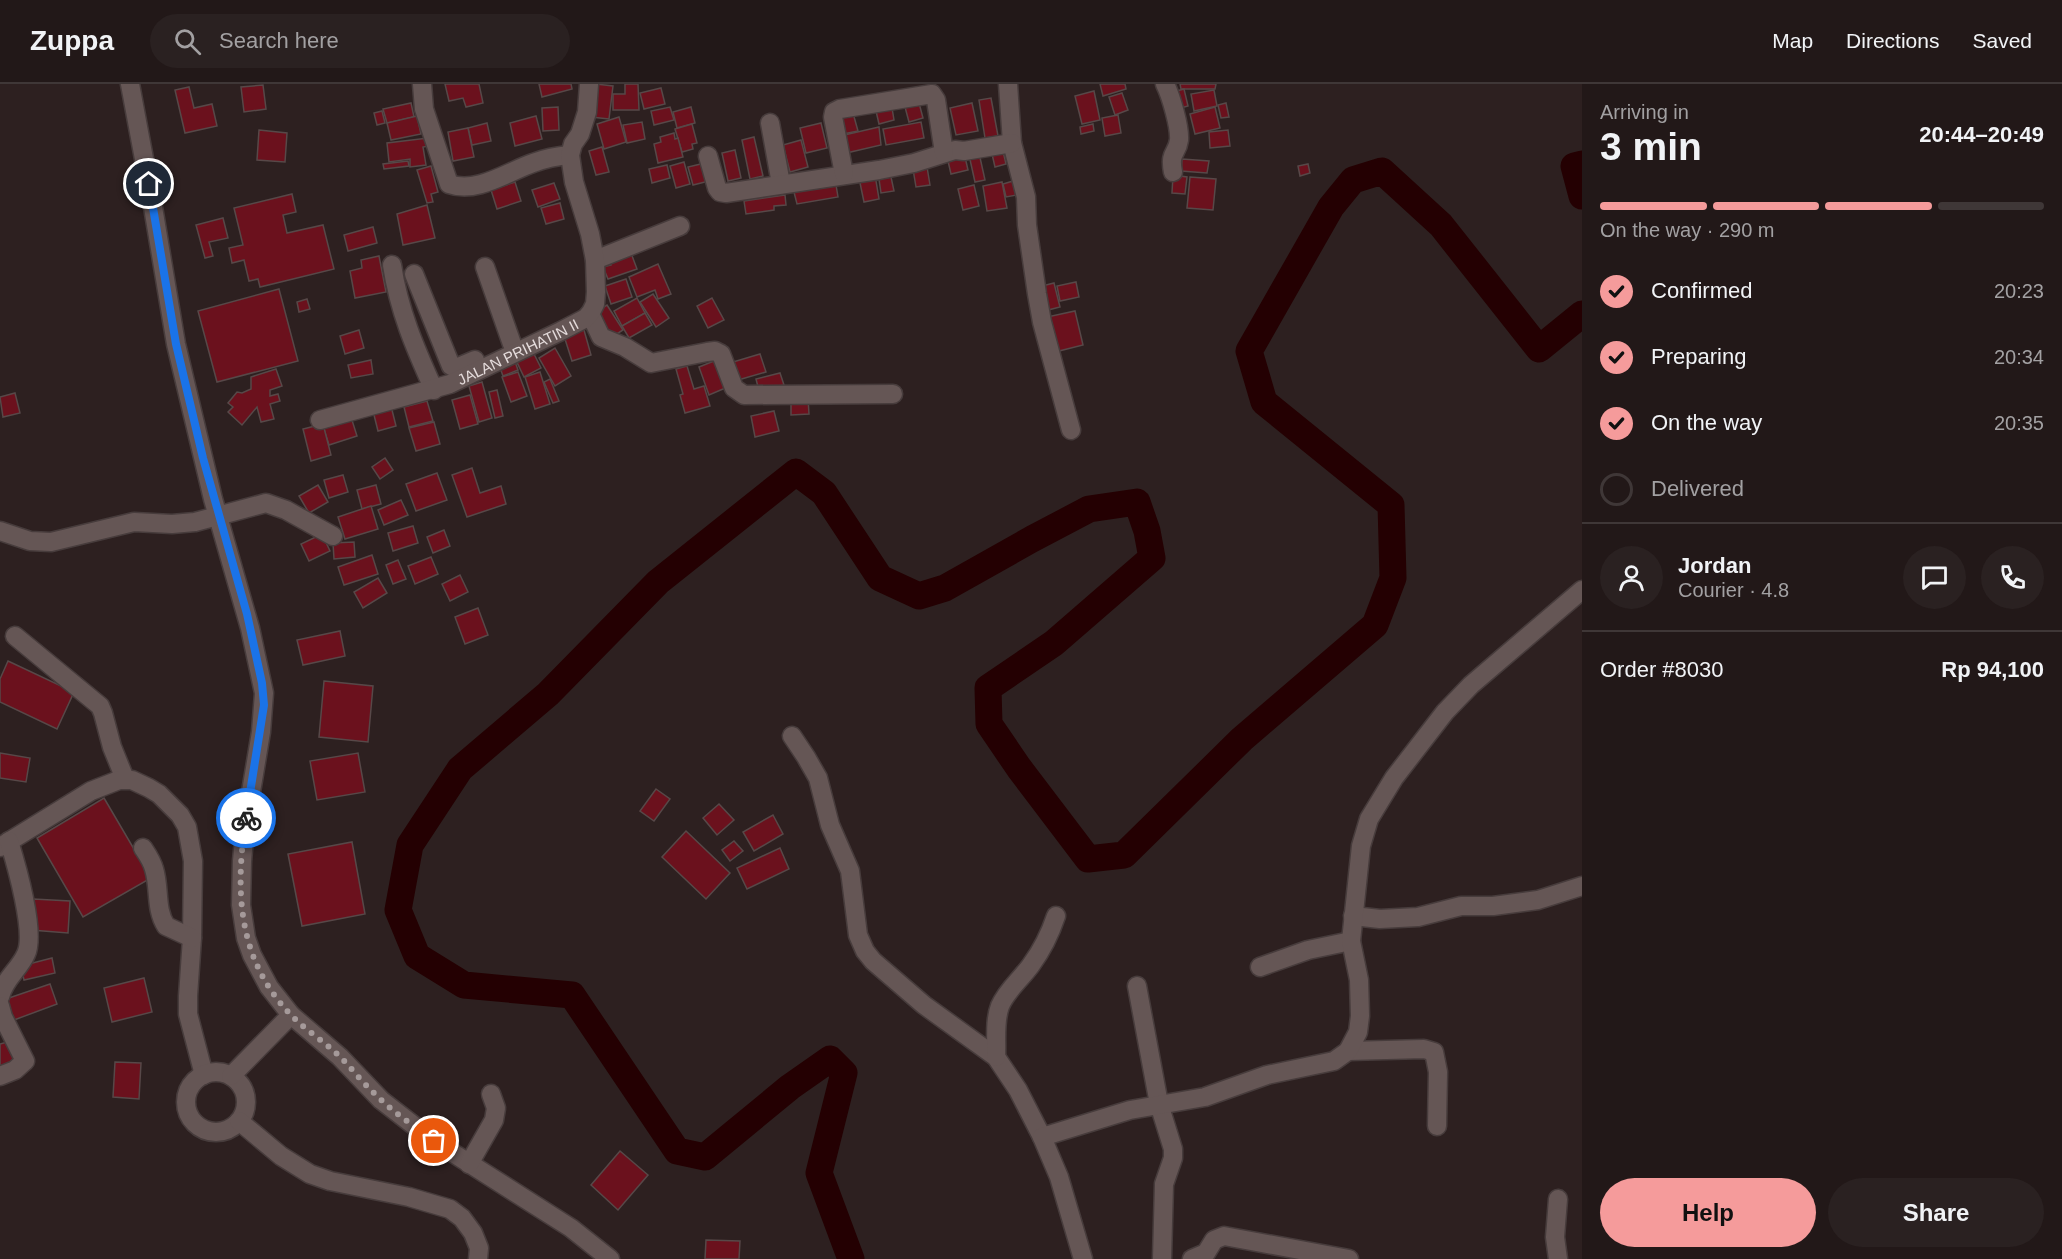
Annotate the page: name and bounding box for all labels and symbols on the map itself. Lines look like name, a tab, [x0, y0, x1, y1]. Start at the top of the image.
pin	[123, 158, 174, 209]
street label: JALAN PRIHATIN II	[454, 315, 581, 388]
courier	[216, 788, 276, 848]
pin	[408, 1115, 459, 1166]

